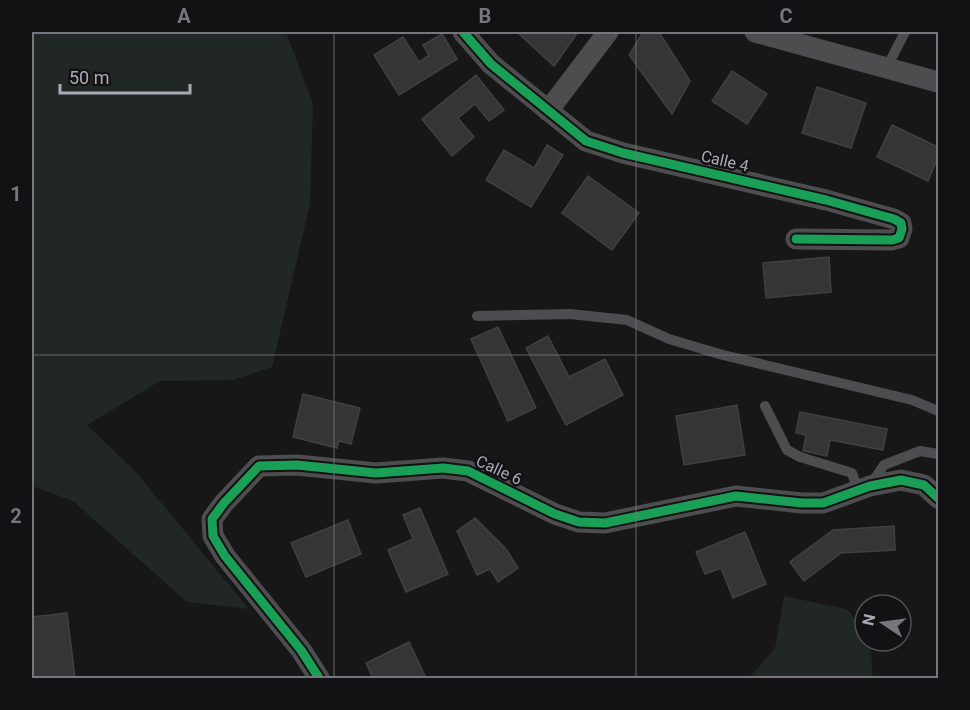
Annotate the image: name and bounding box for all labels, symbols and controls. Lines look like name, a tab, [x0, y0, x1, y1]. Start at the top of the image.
text: A	[177, 4, 191, 28]
text: B	[479, 4, 491, 28]
text: C	[779, 4, 793, 28]
scale bar	[60, 57, 190, 95]
text: 50 m	[69, 67, 109, 88]
street label: Calle 4	[699, 146, 751, 176]
text: 1	[10, 182, 22, 206]
street label: Calle 6	[473, 451, 525, 489]
text: 2	[10, 504, 22, 528]
north arrow	[853, 593, 913, 653]
text: N	[858, 612, 879, 627]

